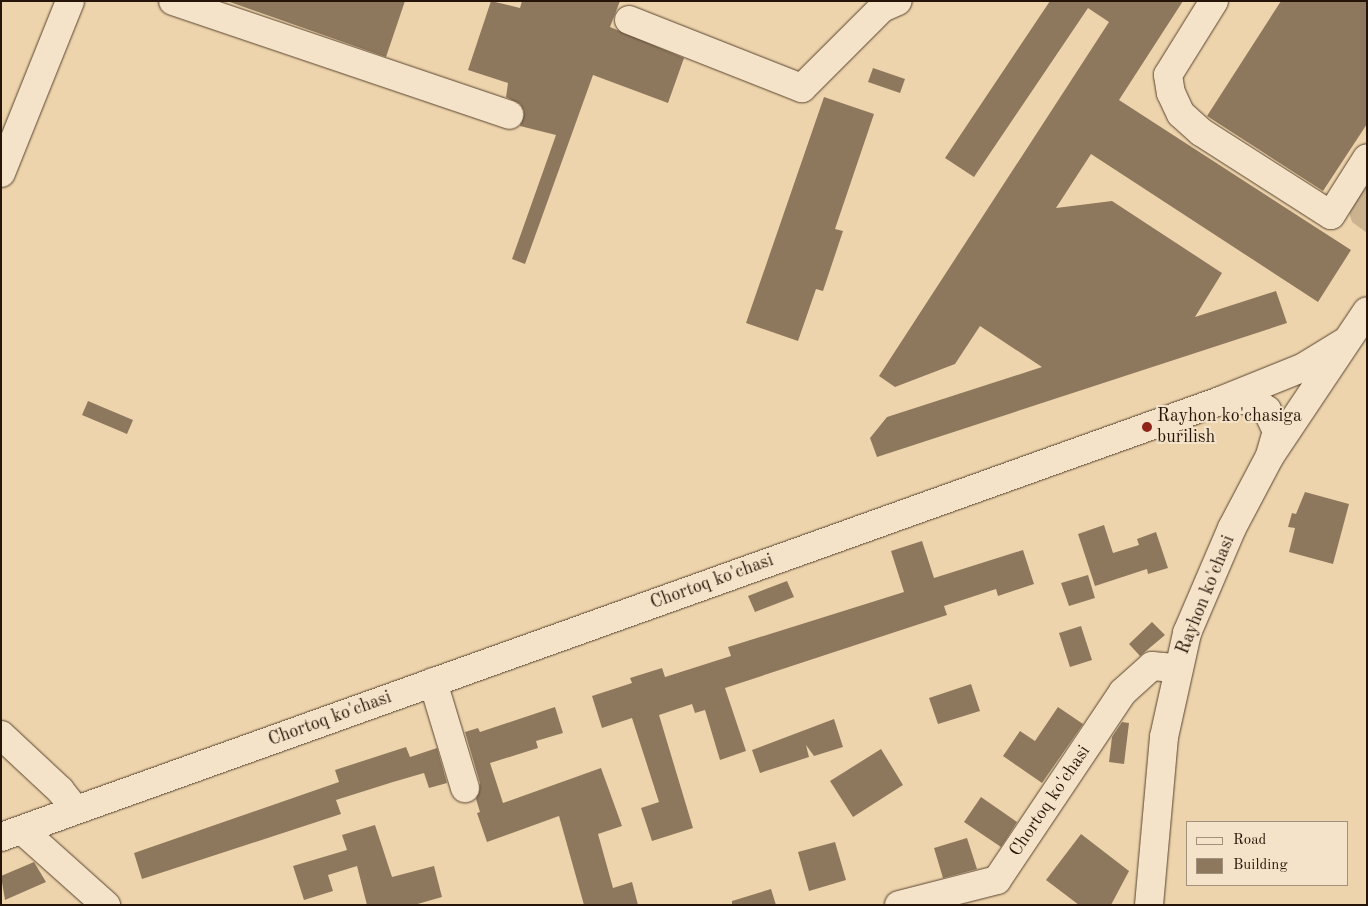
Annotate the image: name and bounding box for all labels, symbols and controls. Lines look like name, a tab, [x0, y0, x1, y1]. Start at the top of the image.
place label: Rayhon ko'chasiga burilish	[1157, 406, 1302, 448]
marker: Rayhon ko'chasiga burilish	[1141, 421, 1153, 433]
street label: Rayhon ko'chasi	[1172, 532, 1240, 658]
street label: Chortoq ko'chasi	[648, 550, 776, 614]
street label: Chortoq ko'chasi	[266, 687, 394, 751]
street label: Chortoq ko'chasi	[1005, 741, 1095, 861]
legend	[1186, 821, 1348, 886]
text: Road	[1233, 833, 1266, 848]
text: Building	[1233, 858, 1288, 873]

